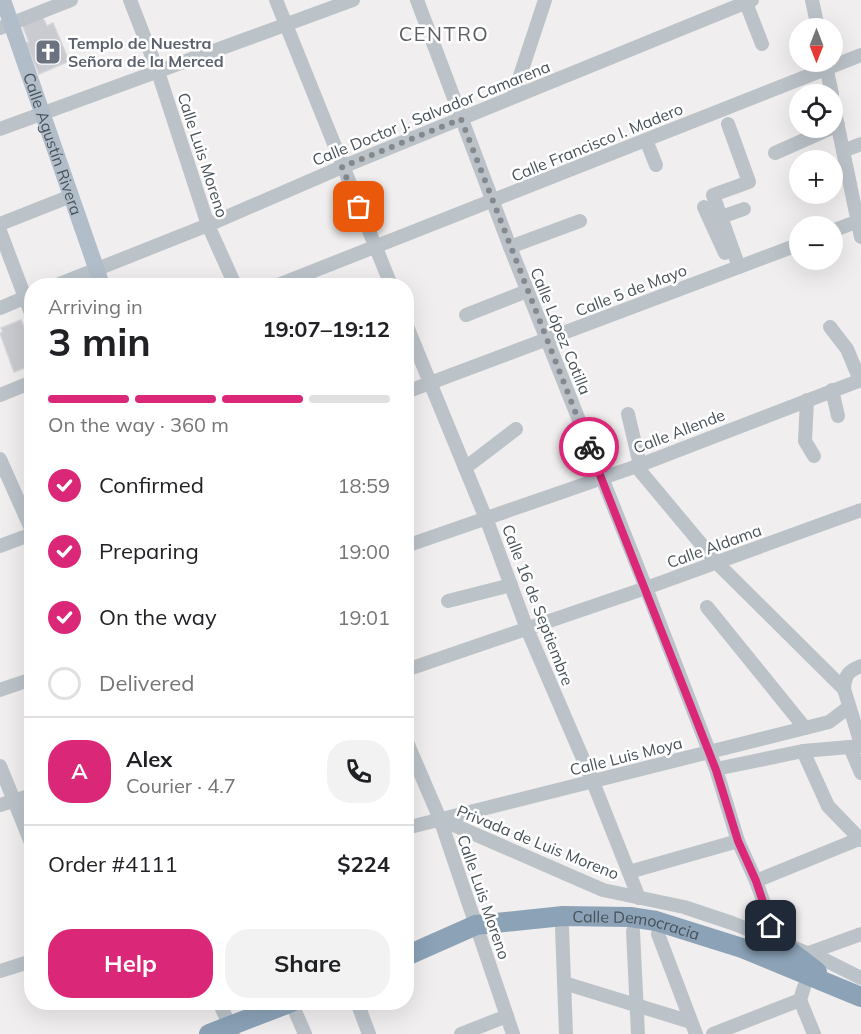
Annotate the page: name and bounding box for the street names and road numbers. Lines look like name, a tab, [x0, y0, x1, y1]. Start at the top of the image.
street label: Calle Doctor J. Salvador Camarena	[309, 56, 553, 170]
street label: Calle Agustín Rivera	[19, 70, 87, 218]
street label: Calle Luis Moreno	[173, 90, 233, 220]
street label: Calle Francisco I. Madero	[508, 98, 686, 186]
street label: Calle 5 de Mayo	[572, 260, 690, 320]
street label: Calle López Cotilla	[526, 264, 596, 398]
street label: Calle Allende	[630, 404, 728, 458]
street label: Calle Aldama	[664, 520, 764, 572]
street label: Calle 16 de Septiembre	[498, 522, 578, 688]
street label: Calle Luis Moya	[568, 732, 684, 780]
street label: Privada de Luis Moreno	[454, 800, 622, 884]
street label: Calle Luis Moreno	[453, 832, 515, 962]
street label: Calle Democracia	[572, 906, 702, 944]

